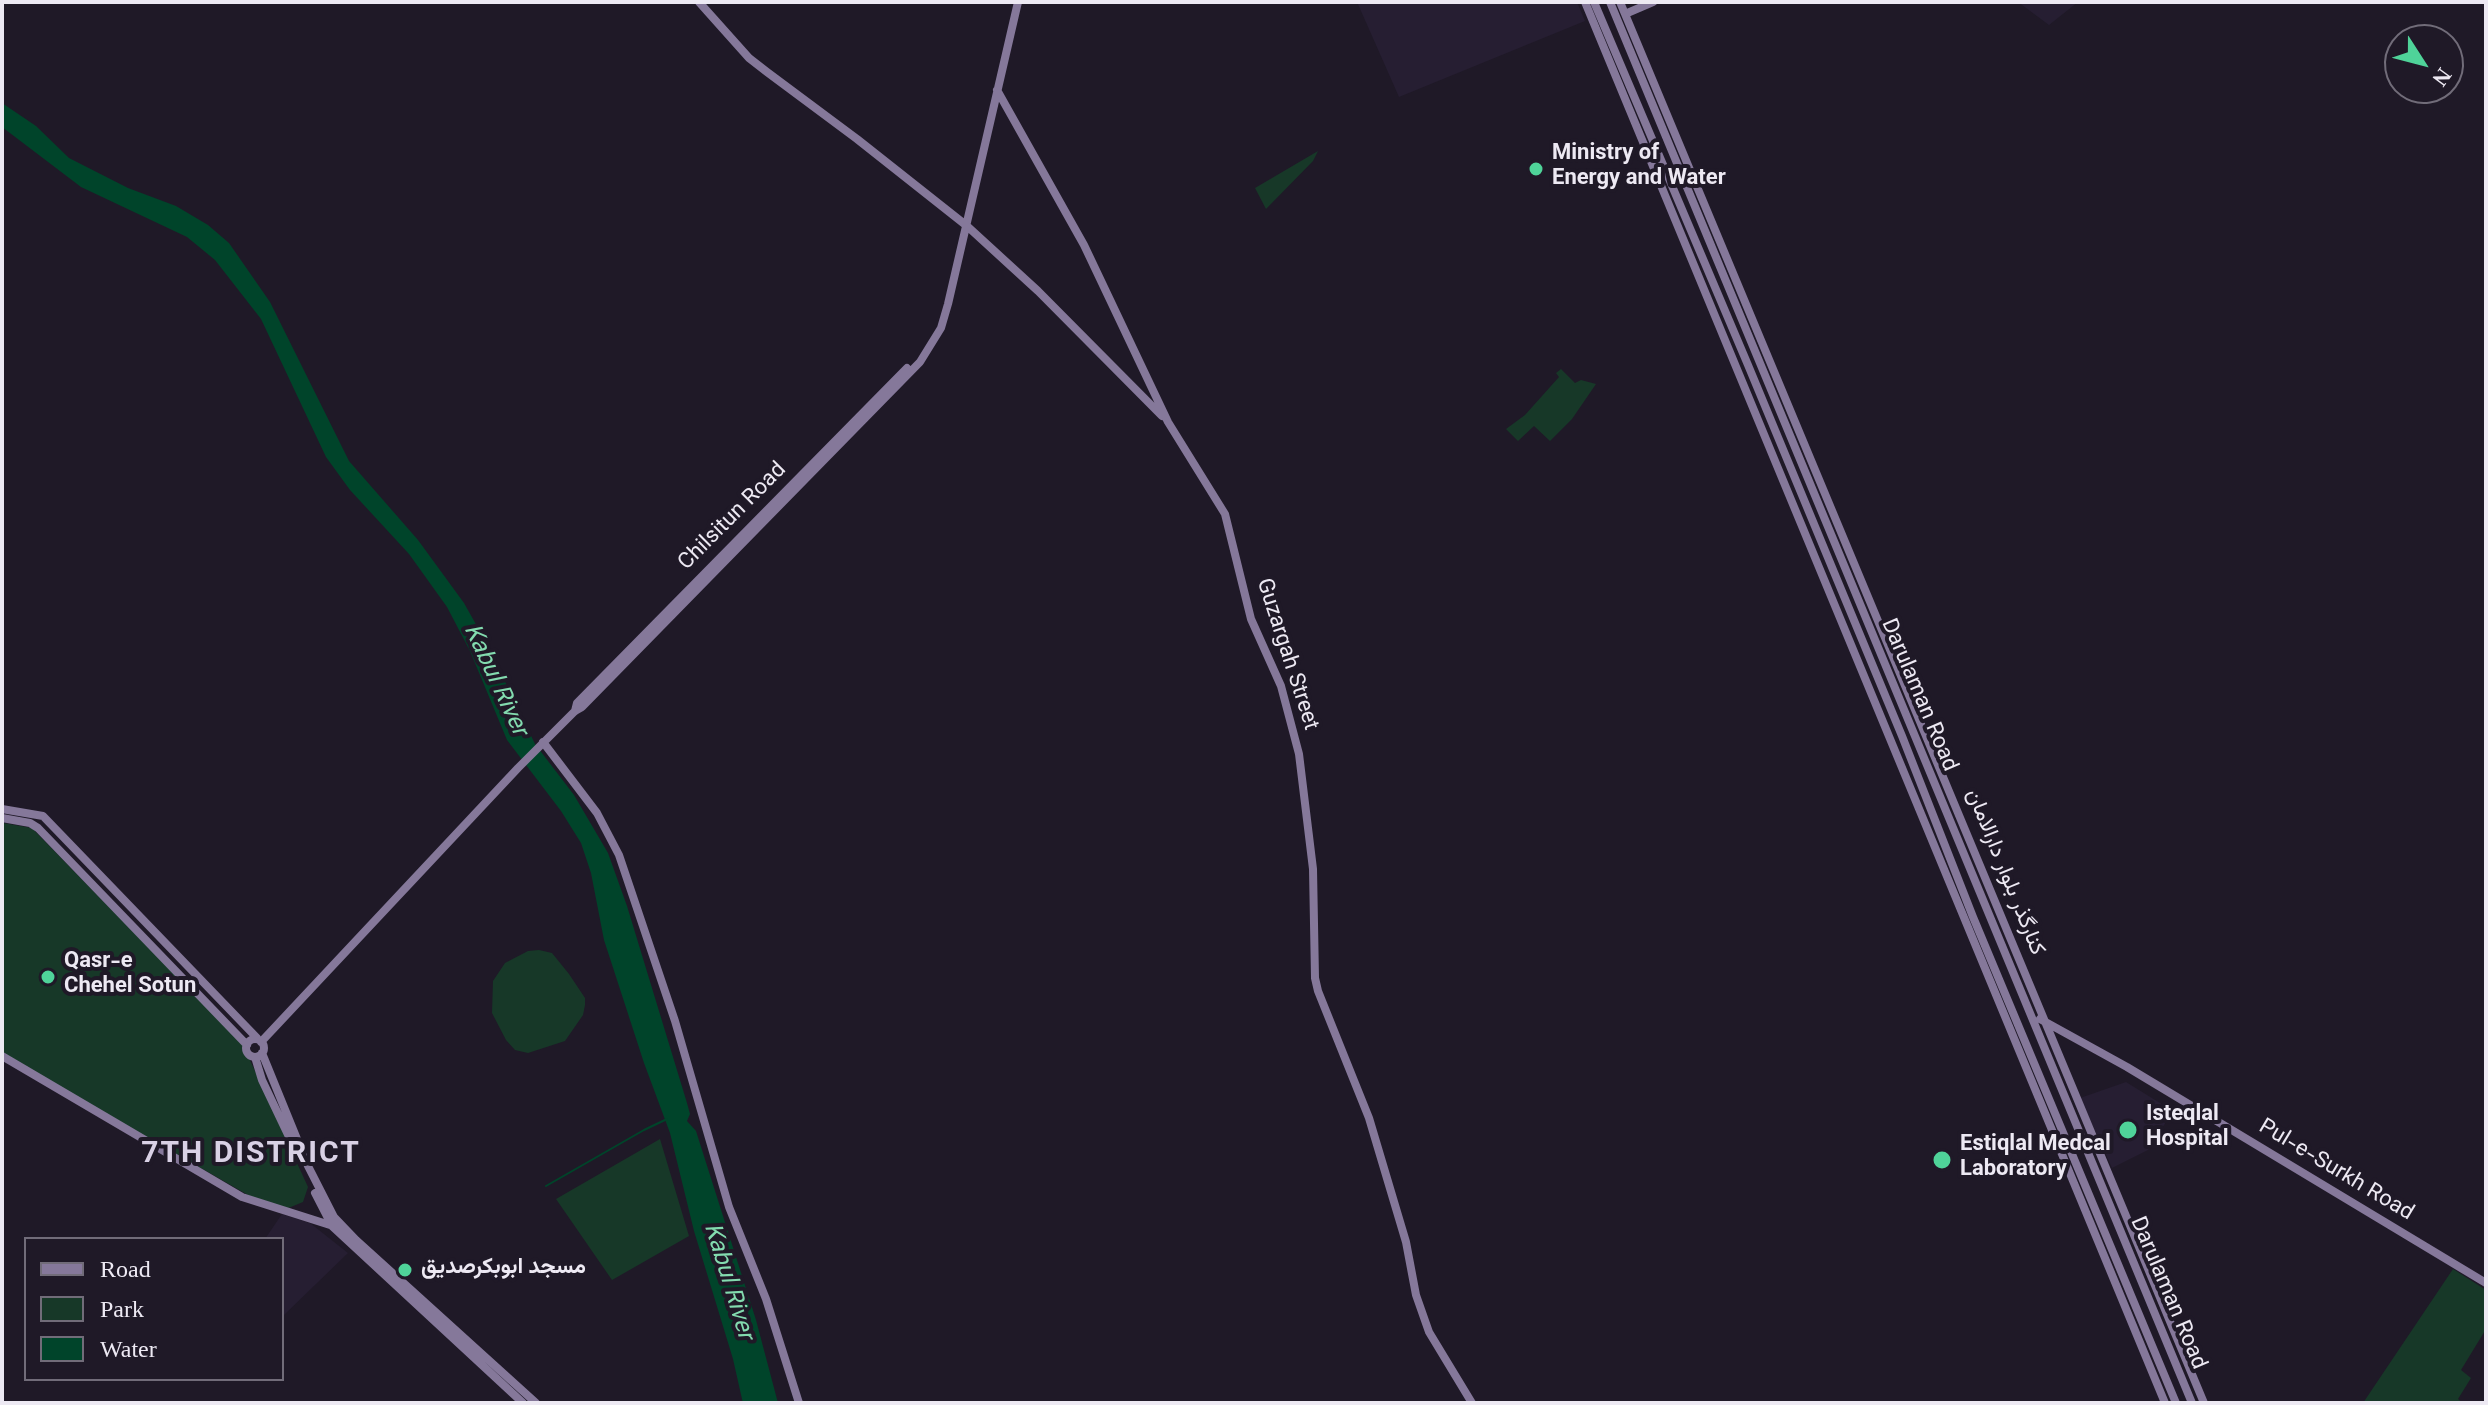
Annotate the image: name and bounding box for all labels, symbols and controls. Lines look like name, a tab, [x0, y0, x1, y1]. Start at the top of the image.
north arrow	[2384, 24, 2464, 104]
text: N	[2427, 63, 2457, 91]
place label: Ministry of Energy and Water	[1552, 143, 1726, 194]
marker: Ministry of Energy and Water	[1527, 160, 1545, 178]
street label: Chilsitun Road	[675, 459, 793, 577]
street label: Guzargah Street	[1248, 576, 1322, 734]
street label: Darulaman Road	[1873, 616, 1961, 776]
water label: Kabul River	[455, 621, 531, 741]
street label: کنارگذر بلوار دارالامان	[1958, 786, 2048, 960]
place label: Qasr-e Chehel Sotun	[64, 951, 196, 1002]
marker: Qasr-e Chehel Sotun	[39, 968, 57, 986]
place label: Isteqlal Hospital	[2146, 1104, 2228, 1156]
street label: Pul-e-Surkh Road	[2253, 1115, 2417, 1229]
marker: Isteqlal Hospital	[2117, 1119, 2139, 1141]
place label: Estiqlal Medcal Laboratory	[1960, 1134, 2111, 1186]
district label: 7TH DISTRICT	[141, 1139, 361, 1175]
marker: Estiqlal Medcal Laboratory	[1931, 1149, 1953, 1171]
street label: Darulaman Road	[2122, 1214, 2210, 1374]
water label: Kabul River	[695, 1220, 757, 1344]
legend	[24, 1237, 284, 1381]
text: Road	[100, 1256, 151, 1282]
place label: مسجد ابوبکرصدیق	[421, 1257, 586, 1283]
marker: مسجد ابوبکرصدیق	[396, 1261, 414, 1279]
text: Park	[100, 1296, 144, 1322]
text: Water	[100, 1336, 157, 1362]

